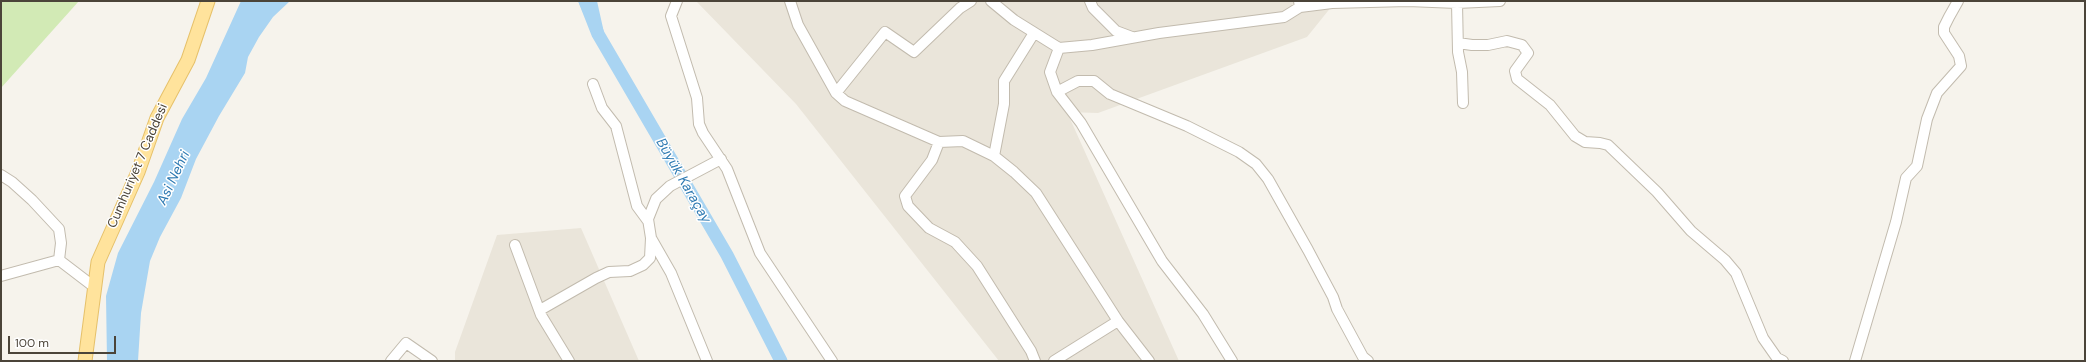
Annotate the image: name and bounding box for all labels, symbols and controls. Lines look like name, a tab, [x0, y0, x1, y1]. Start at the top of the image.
street label: Cumhuriyet 7 Caddesi	[105, 101, 171, 231]
water label: Büyük Karaçay	[652, 136, 714, 226]
water label: Asi Nehri	[154, 148, 194, 208]
scale bar	[10, 328, 118, 354]
text: 100 m	[15, 335, 49, 351]

